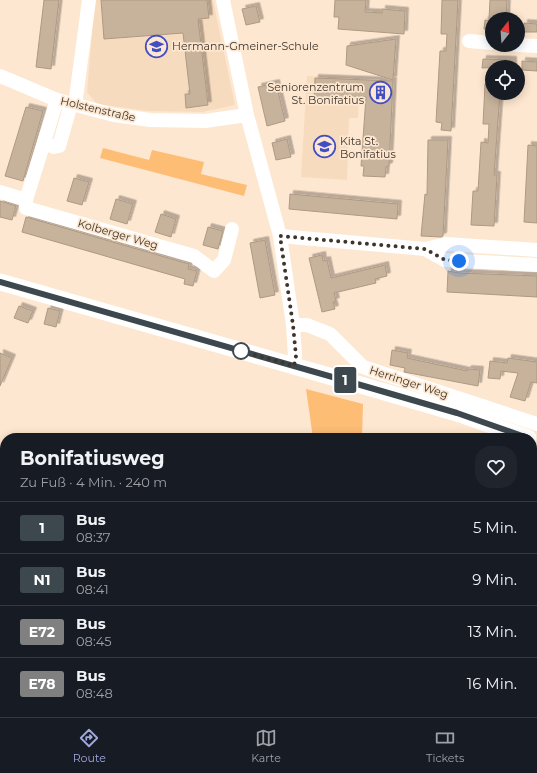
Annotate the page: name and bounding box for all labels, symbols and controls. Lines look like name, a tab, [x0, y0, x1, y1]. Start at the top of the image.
north arrow	[485, 12, 525, 52]
map controls	[485, 12, 525, 100]
school or university icon: Hermann-Gmeiner-Schule	[144, 33, 170, 59]
place label: Hermann-Gmeiner-Schule	[172, 39, 319, 53]
button: locate	[485, 60, 525, 100]
place label: Seniorenzentrum St. Bonifatius	[267, 80, 365, 107]
building icon: Seniorenzentrum St. Bonifatius	[367, 80, 393, 106]
street label: Holstenstraße	[59, 94, 137, 125]
school or university icon: Kita St. Bonifatius	[312, 134, 338, 160]
place label: Kita St. Bonifatius	[340, 134, 397, 161]
street label: Kolberger Weg	[76, 216, 160, 252]
your location	[449, 251, 469, 271]
unlabelled marker	[232, 342, 250, 360]
street label: Herringer Weg	[368, 363, 450, 401]
line badge: 1	[332, 367, 358, 393]
text: 1	[342, 371, 348, 389]
button: heart	[475, 446, 517, 488]
text: Bonifatiusweg	[20, 447, 164, 470]
text: Zu Fuß · 4 Min. · 240 m	[20, 474, 167, 490]
text: Bus	[76, 510, 106, 529]
text: 5 Min.	[473, 518, 517, 537]
text: 1	[39, 519, 45, 537]
text: 08:37	[76, 529, 110, 545]
text: Bus	[76, 562, 106, 581]
text: 9 Min.	[472, 570, 517, 589]
text: N1	[34, 571, 50, 589]
text: 08:41	[76, 581, 109, 597]
text: Bus	[76, 614, 106, 633]
text: 13 Min.	[468, 622, 517, 641]
text: E72	[29, 623, 55, 641]
text: 08:45	[76, 633, 112, 649]
text: Bus	[76, 666, 106, 685]
text: 16 Min.	[467, 674, 517, 693]
text: E78	[28, 675, 56, 693]
text: 08:48	[76, 685, 113, 701]
tab: Route	[73, 727, 106, 765]
tab: Karte	[251, 727, 281, 765]
tab: Tickets	[426, 727, 464, 765]

